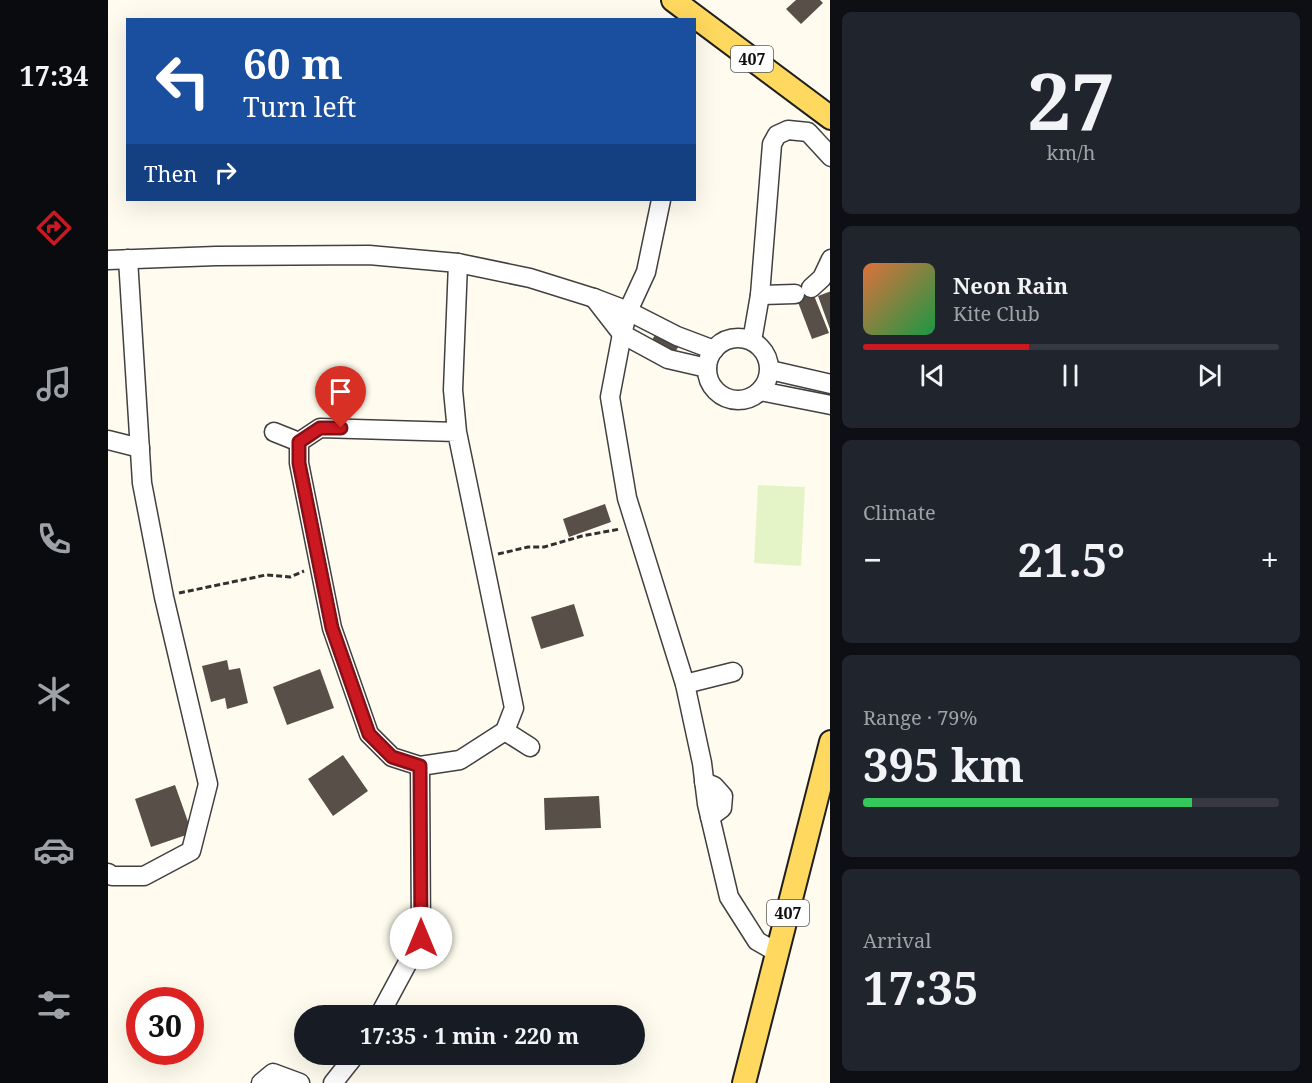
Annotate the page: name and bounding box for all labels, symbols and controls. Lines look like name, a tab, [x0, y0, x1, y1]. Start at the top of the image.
text: 60 m	[243, 34, 343, 91]
icon: left	[144, 42, 222, 120]
road number: 407	[731, 46, 773, 72]
text: 27	[1027, 47, 1115, 153]
text: 17:34	[19, 57, 89, 94]
text: Turn left	[243, 88, 356, 125]
text: km/h	[1046, 139, 1096, 166]
icon: right	[209, 156, 242, 189]
text: Then	[144, 158, 197, 188]
icon: directions	[33, 207, 75, 249]
text: Neon Rain	[953, 270, 1068, 300]
text: Kite Club	[953, 300, 1040, 327]
icon: previous	[916, 359, 949, 392]
icon: pause	[1054, 359, 1087, 392]
icon: next	[1193, 359, 1226, 392]
icon: music	[33, 363, 75, 405]
pin	[315, 366, 366, 428]
icon: arrive	[324, 375, 357, 408]
text: Climate	[863, 499, 936, 526]
icon: phone	[33, 518, 75, 560]
text: 21.5°	[1018, 529, 1125, 590]
text: −	[863, 537, 882, 582]
text: +	[1261, 537, 1279, 582]
icon: climate	[33, 673, 75, 715]
text: Range · 79%	[863, 704, 977, 731]
text: 395 km	[863, 734, 1024, 795]
icon: car	[33, 829, 75, 871]
road number: 407	[767, 900, 809, 926]
position arrow	[389, 906, 453, 970]
text: Arrival	[863, 927, 931, 954]
text: 17:35	[863, 957, 978, 1018]
icon: filters	[33, 984, 75, 1026]
speed limit sign: 30	[126, 987, 204, 1065]
text: 17:35 · 1 min · 220 m	[360, 1020, 579, 1050]

